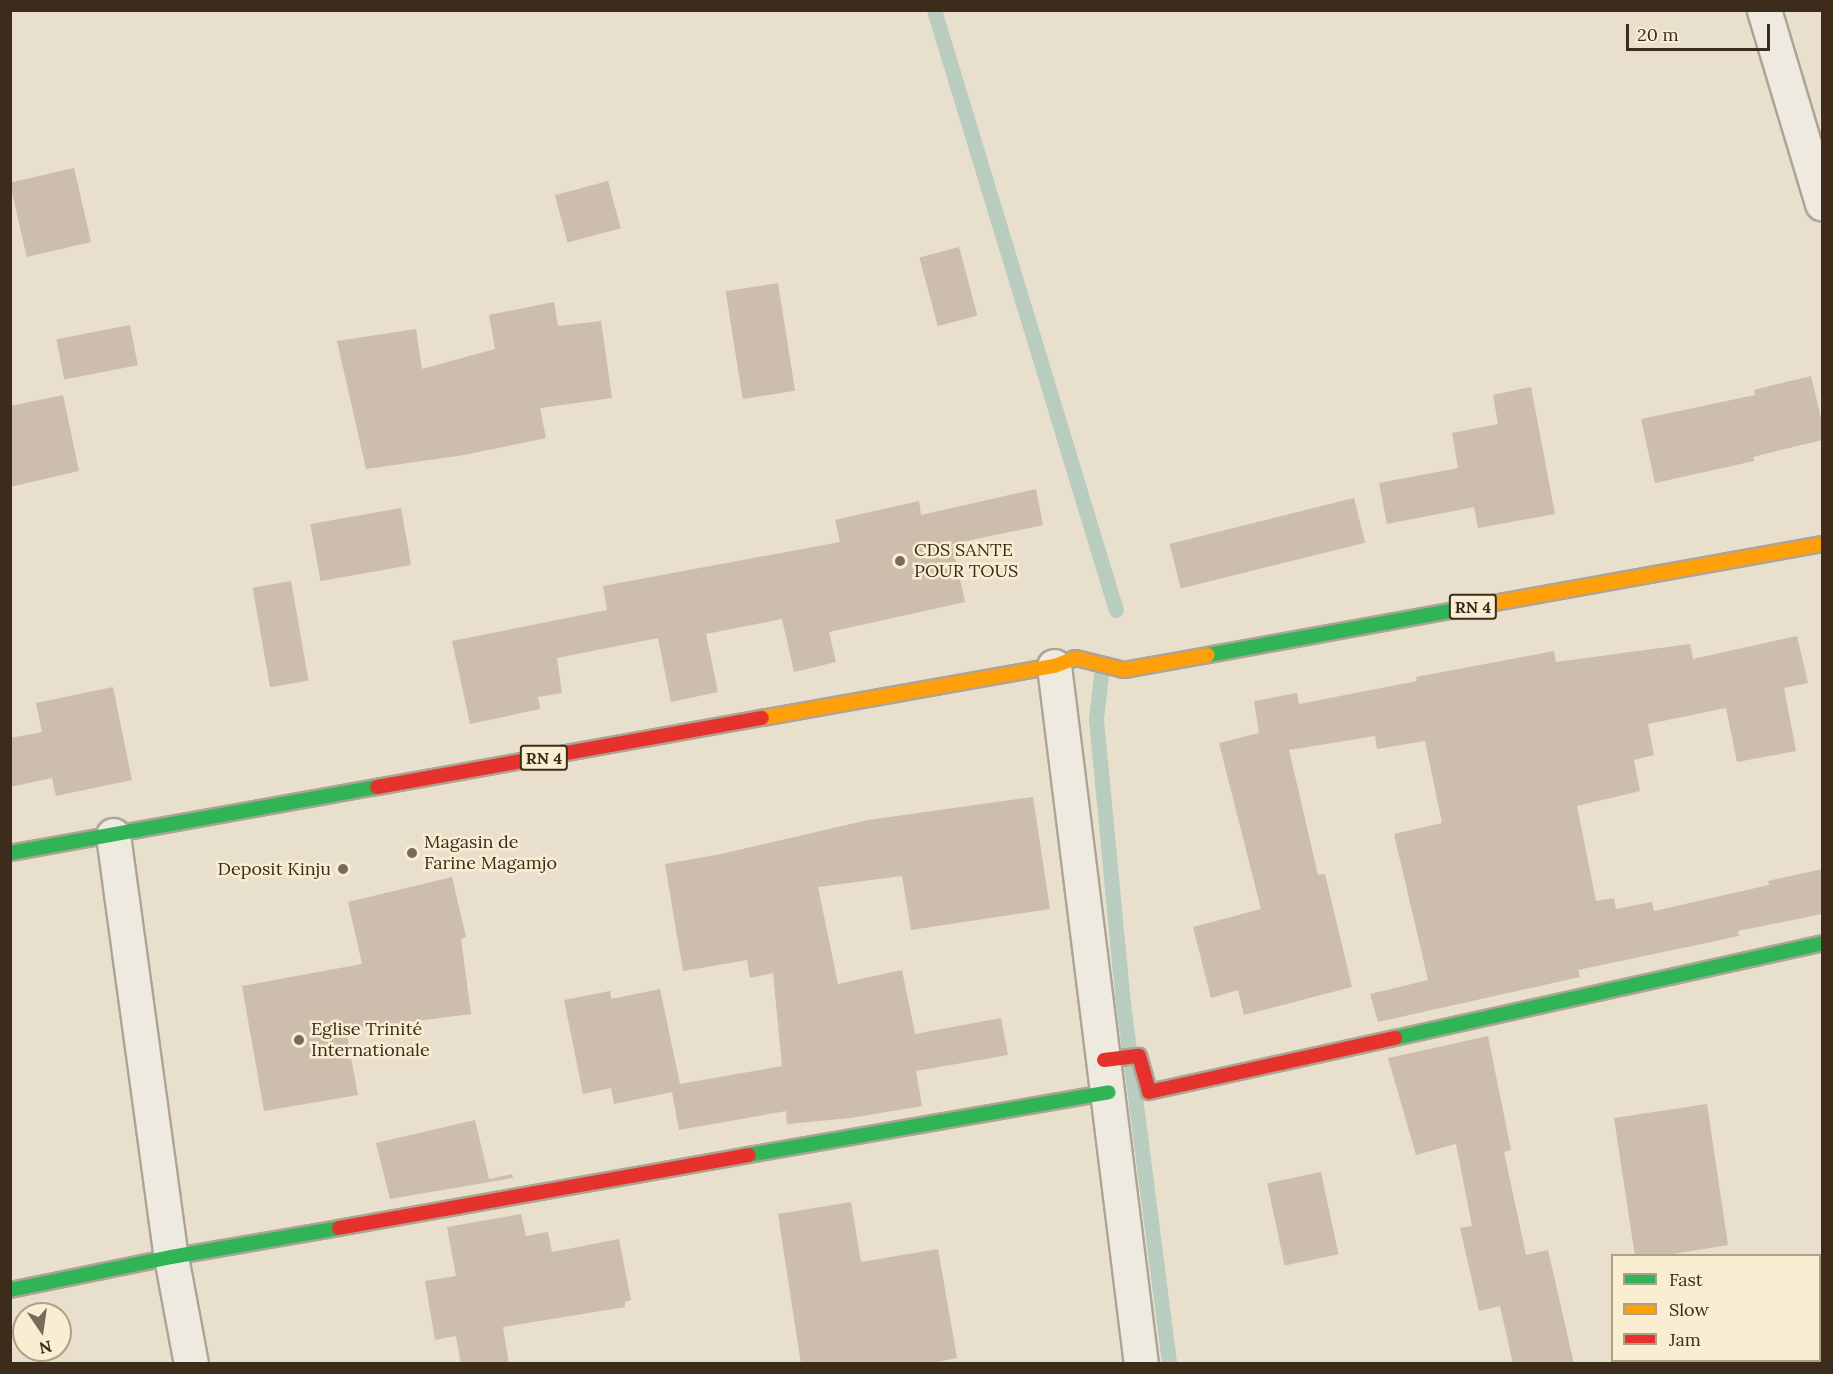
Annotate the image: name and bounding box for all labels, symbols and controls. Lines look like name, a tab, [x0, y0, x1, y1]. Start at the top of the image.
scale bar	[1629, 12, 1773, 50]
text: 20 m	[1637, 23, 1679, 46]
place label: CDS SANTE POUR TOUS	[914, 540, 1018, 582]
marker: CDS SANTE POUR TOUS	[891, 552, 909, 570]
road number: RN 4	[1448, 594, 1498, 620]
road number: RN 4	[518, 745, 570, 771]
place label: Magasin de Farine Magamjo	[424, 832, 557, 874]
marker: Magasin de Farine Magamjo	[405, 846, 419, 860]
place label: Deposit Kinju	[218, 858, 331, 880]
marker: Deposit Kinju	[336, 862, 350, 876]
place label: Eglise Trinité Internationale	[311, 1019, 430, 1062]
marker: Eglise Trinité Internationale	[292, 1033, 306, 1047]
legend	[1611, 1254, 1821, 1362]
text: Fast	[1669, 1268, 1703, 1291]
text: Slow	[1669, 1298, 1709, 1321]
north arrow	[12, 1302, 72, 1362]
text: Jam	[1669, 1328, 1701, 1351]
text: N	[37, 1336, 54, 1359]

